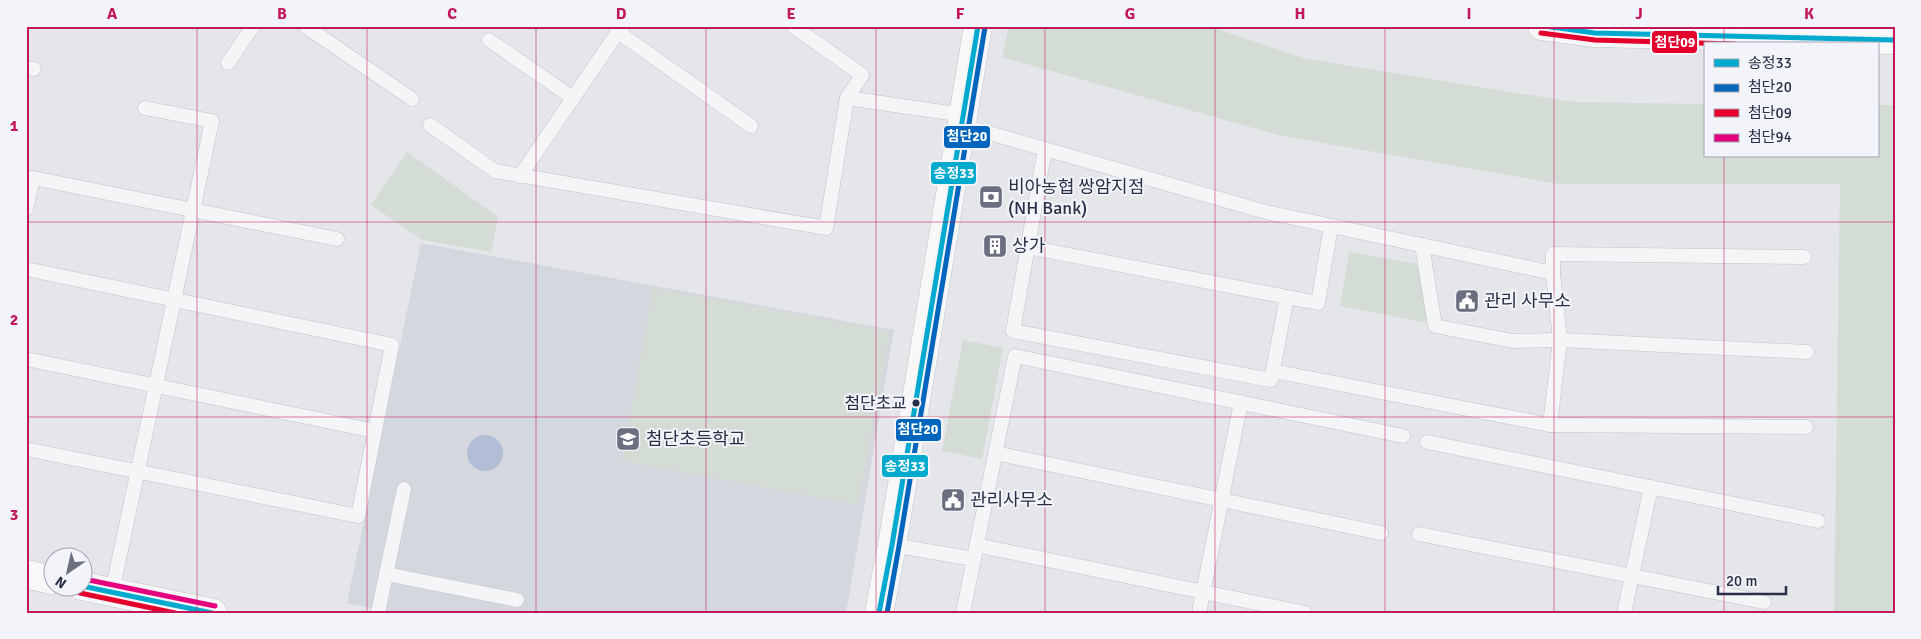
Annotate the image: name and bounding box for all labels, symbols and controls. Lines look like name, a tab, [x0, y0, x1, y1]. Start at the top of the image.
text: A	[107, 4, 118, 24]
text: B	[277, 4, 287, 24]
text: C	[447, 4, 457, 24]
text: D	[616, 4, 627, 24]
text: E	[786, 4, 796, 24]
text: F	[956, 4, 965, 24]
text: G	[1125, 4, 1135, 24]
text: H	[1295, 4, 1305, 24]
text: I	[1466, 4, 1472, 24]
text: J	[1635, 4, 1643, 24]
text: K	[1804, 4, 1814, 24]
line badge: 첨단09	[1651, 30, 1698, 54]
text: 첨단09	[1655, 34, 1696, 51]
legend	[1704, 42, 1878, 158]
text: 송정33	[1748, 54, 1792, 72]
text: 첨단20	[1748, 78, 1792, 96]
text: 첨단09	[1748, 104, 1792, 122]
text: 1	[10, 116, 19, 136]
line badge: 첨단20	[943, 125, 991, 149]
text: 첨단20	[947, 128, 988, 145]
text: 첨단94	[1748, 128, 1792, 146]
line badge: 송정33	[930, 161, 977, 185]
text: 송정33	[934, 165, 974, 182]
place label: 비아농협 쌍암지점 (NH Bank)	[1008, 176, 1144, 219]
bank icon: 비아농협 쌍암지점 (NH Bank)	[978, 184, 1004, 210]
building icon: 상가	[982, 233, 1008, 259]
place label: 상가	[1012, 235, 1046, 257]
public building icon: 관리 사무소	[1454, 288, 1480, 314]
place label: 관리 사무소	[1484, 290, 1571, 312]
text: 2	[10, 310, 18, 330]
place label: 첨단초교	[844, 393, 907, 414]
marker: 첨단초교	[911, 398, 921, 408]
line badge: 첨단20	[895, 418, 942, 442]
text: 첨단20	[898, 421, 939, 438]
school or university icon: 첨단초등학교	[615, 426, 641, 452]
place label: 첨단초등학교	[646, 428, 745, 450]
line badge: 송정33	[881, 454, 929, 478]
text: 송정33	[885, 458, 925, 475]
public building icon: 관리사무소	[940, 487, 966, 513]
place label: 관리사무소	[970, 489, 1053, 511]
text: 3	[10, 505, 18, 525]
north arrow	[42, 546, 92, 596]
scale bar	[1718, 564, 1786, 596]
text: 20 m	[1726, 572, 1757, 590]
text: N	[52, 573, 70, 592]

